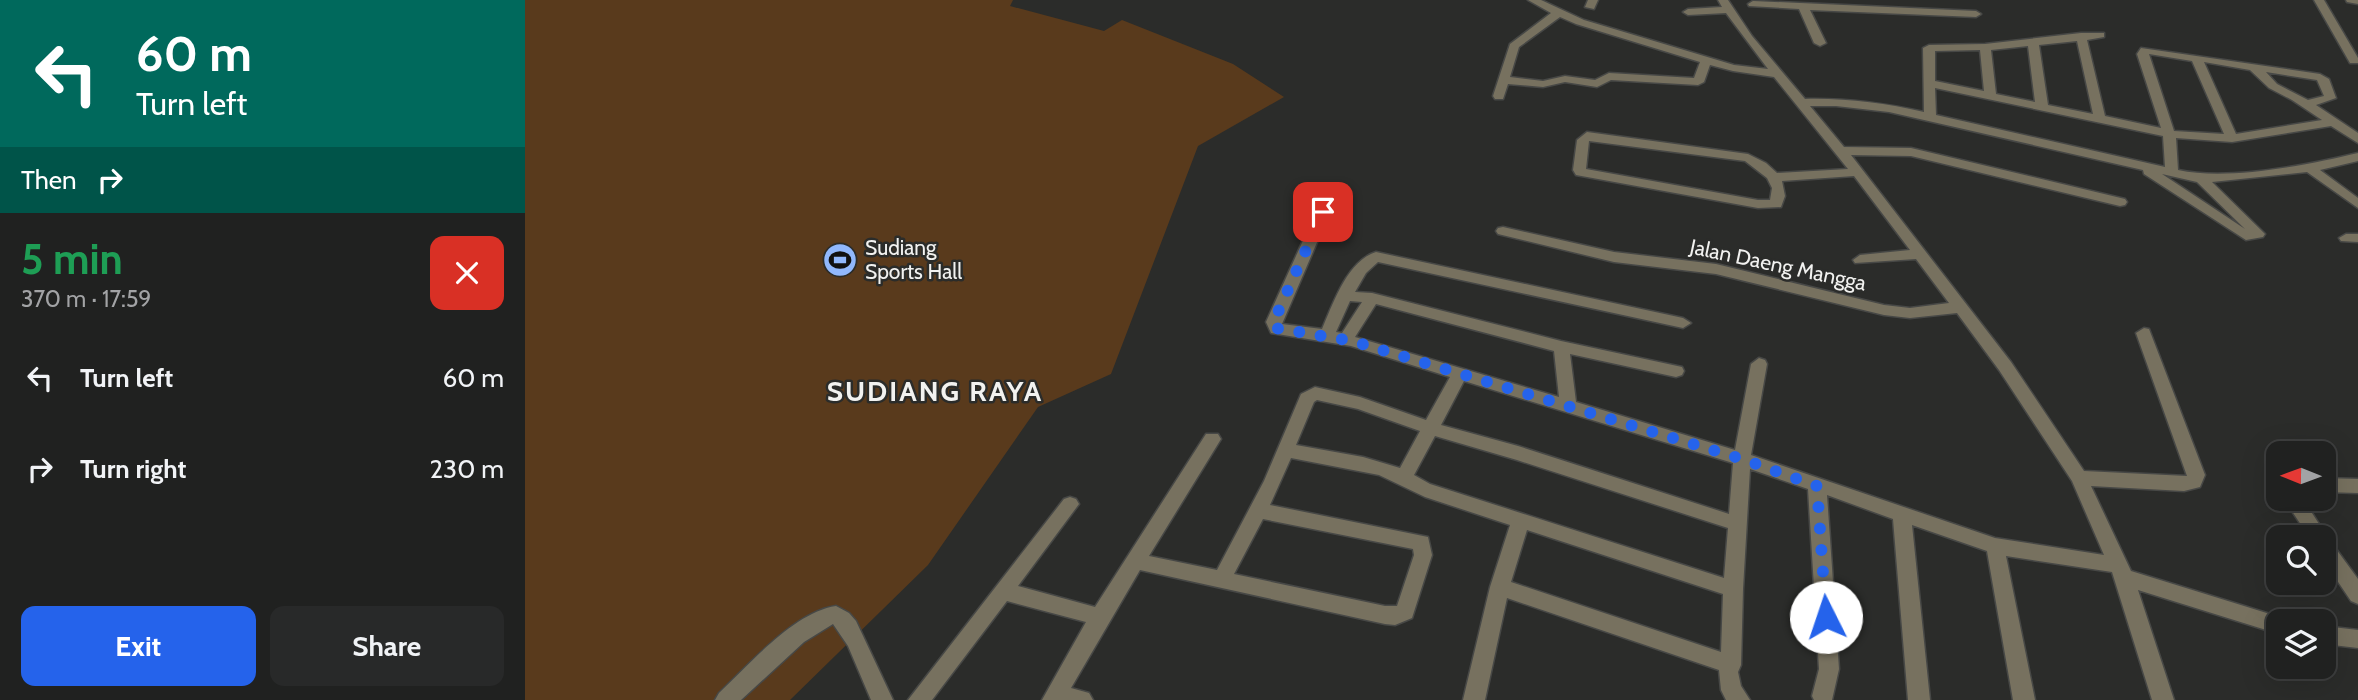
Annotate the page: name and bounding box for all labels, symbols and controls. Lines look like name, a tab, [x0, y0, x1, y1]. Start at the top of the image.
text: 60 m	[136, 24, 252, 83]
icon: left	[21, 28, 112, 119]
text: Turn left	[136, 84, 247, 123]
icon: right	[91, 161, 129, 199]
text: Then	[21, 164, 77, 196]
pin	[1293, 182, 1353, 242]
icon: arrive	[1304, 193, 1342, 231]
text: 5 min	[21, 233, 123, 285]
street label: Jalan Daeng Mangga	[1687, 233, 1868, 295]
place label: Sudiang Sports Hall	[865, 235, 962, 284]
button: close	[430, 236, 504, 310]
sports icon: Sudiang Sports Hall	[821, 241, 859, 279]
text: 370 m · 17:59	[21, 285, 151, 313]
icon: left	[21, 359, 59, 397]
text: Turn left	[80, 362, 173, 394]
text: 60 m	[442, 362, 504, 394]
district label: SUDIANG RAYA	[827, 374, 1043, 408]
north arrow	[2266, 441, 2336, 511]
map controls	[2266, 441, 2336, 679]
icon: right	[21, 450, 59, 488]
text: Turn right	[80, 453, 186, 485]
text: 230 m	[430, 453, 504, 485]
button: search	[2266, 525, 2336, 595]
position arrow	[1789, 580, 1863, 654]
button: Exit	[21, 606, 256, 686]
button: Share	[270, 606, 504, 686]
button: layers	[2266, 609, 2336, 679]

